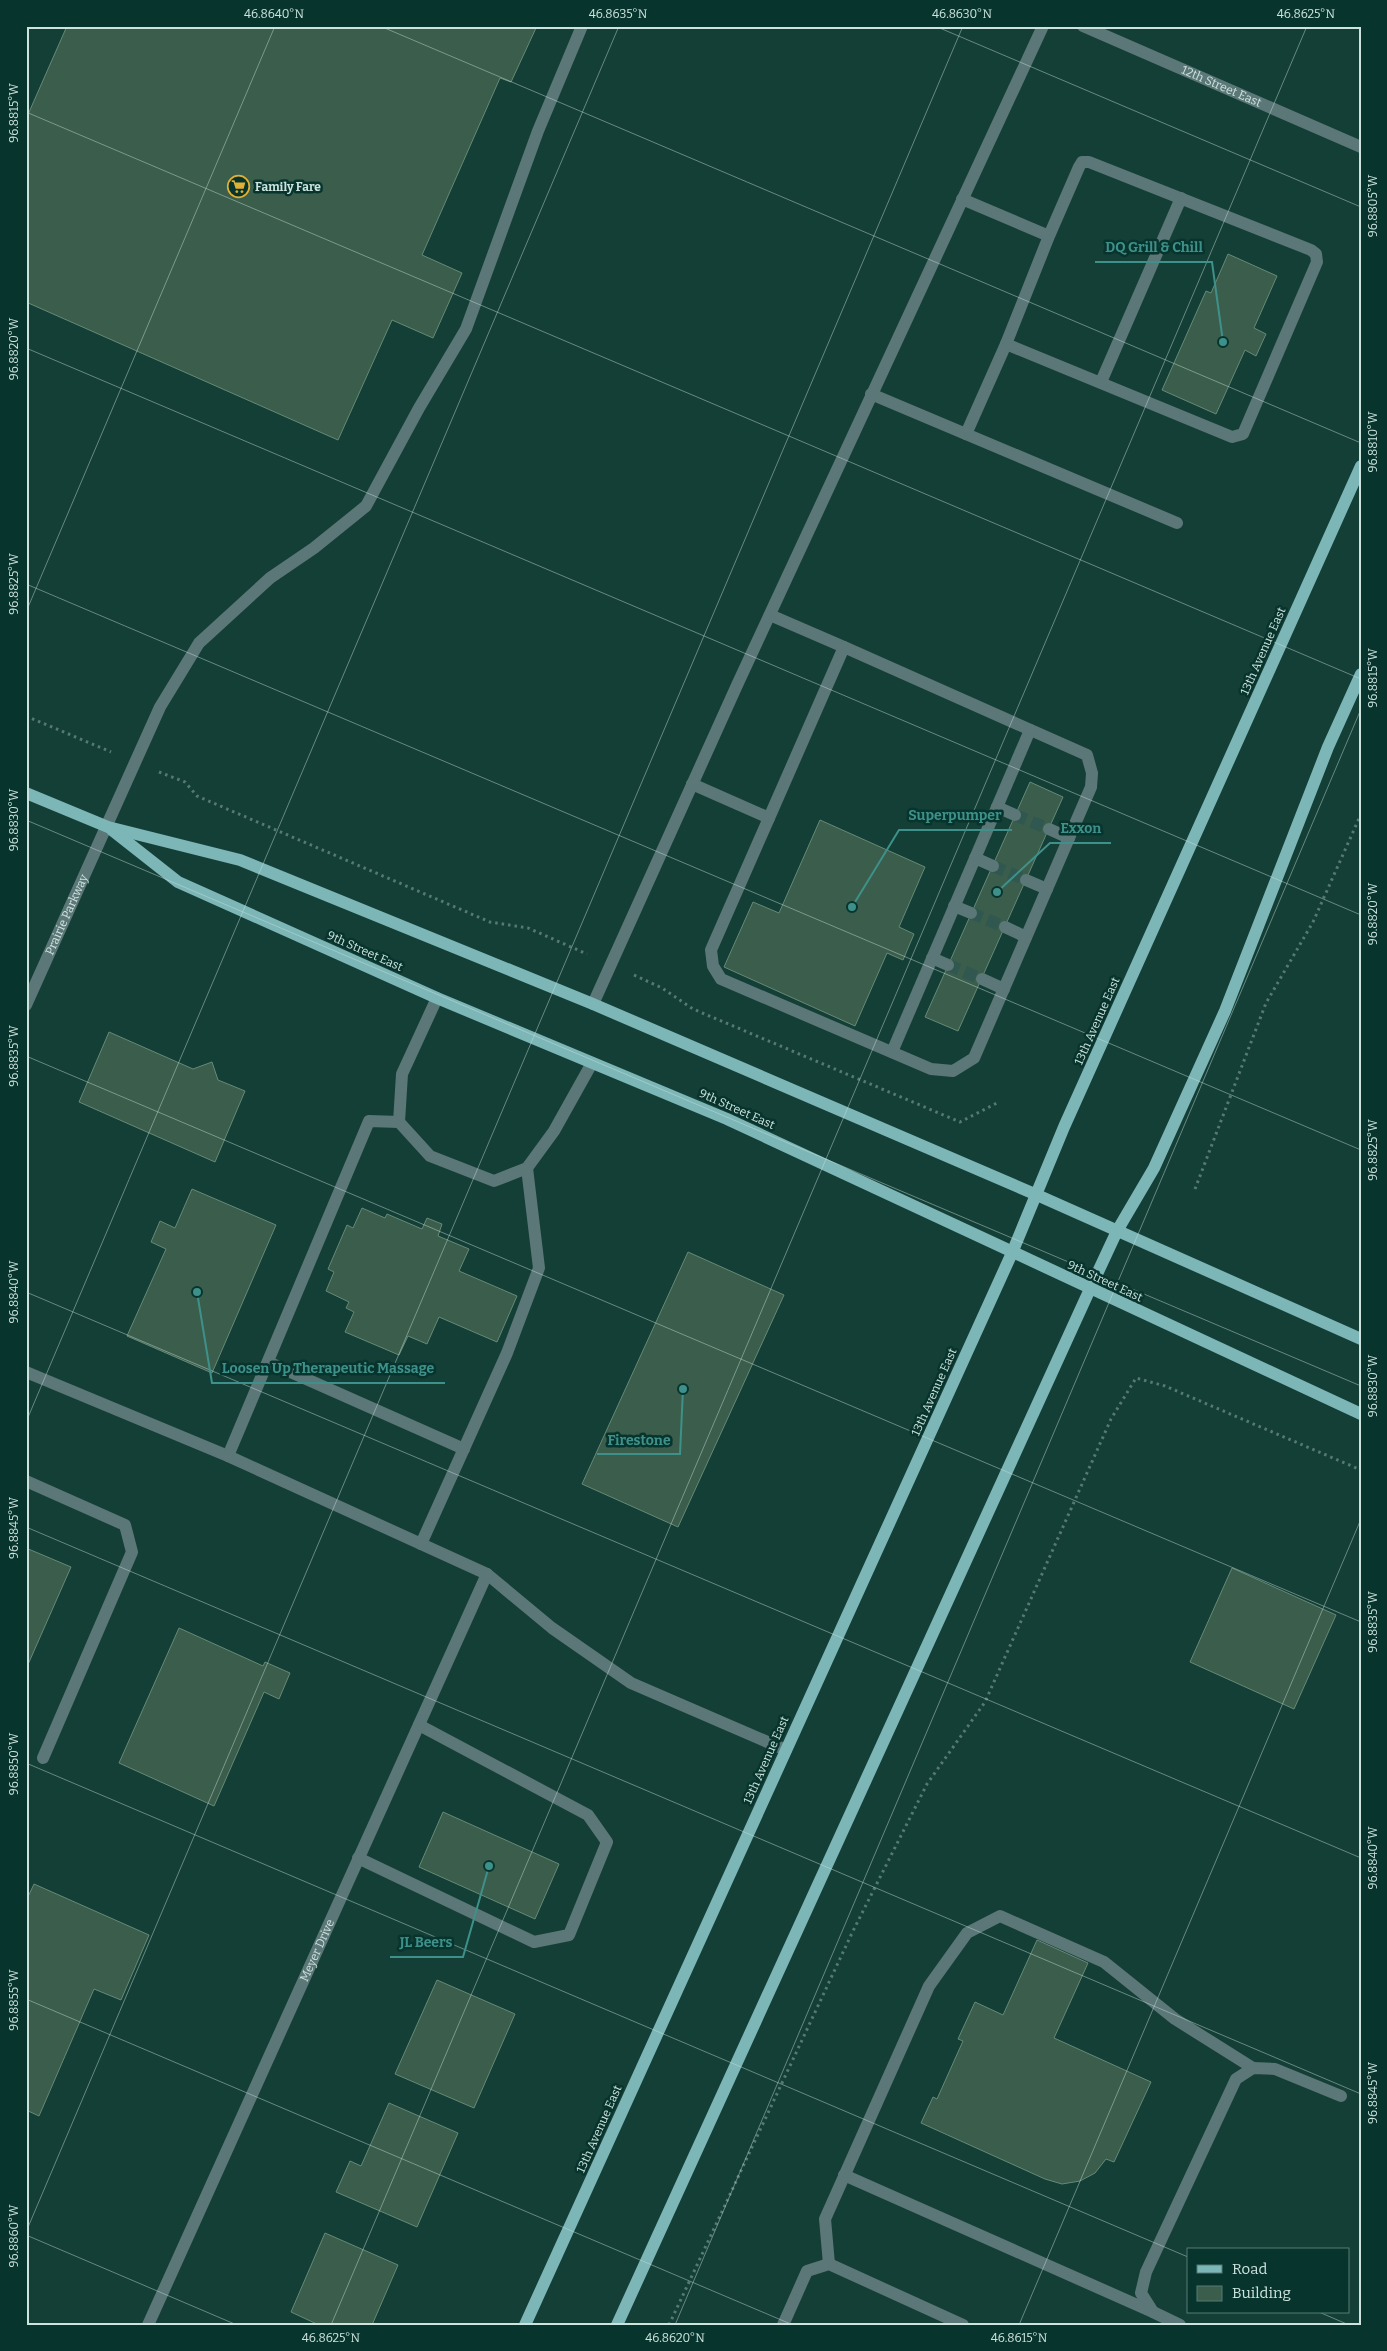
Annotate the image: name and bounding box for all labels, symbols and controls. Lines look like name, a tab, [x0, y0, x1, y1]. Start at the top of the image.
text: 46.8640°N	[244, 7, 305, 21]
text: 46.8635°N	[589, 7, 648, 21]
text: 46.8630°N	[932, 7, 992, 21]
text: 46.8625°N	[1277, 7, 1336, 21]
street label: 12th Street East	[1179, 63, 1264, 110]
text: 96.8815°W	[7, 82, 21, 143]
text: 96.8805°W	[1366, 174, 1380, 237]
supermarket icon: Family Fare	[227, 175, 251, 199]
place label: Family Fare	[255, 180, 321, 194]
callout: DQ Grill & Chill	[1095, 233, 1212, 262]
text: DQ Grill & Chill	[1105, 239, 1203, 256]
text: 96.8820°W	[7, 317, 21, 380]
text: 96.8810°W	[1366, 411, 1380, 473]
text: 96.8825°W	[7, 553, 21, 615]
street label: 13th Avenue East	[1237, 605, 1289, 697]
text: 96.8815°W	[1366, 647, 1380, 708]
text: 96.8830°W	[7, 788, 21, 851]
callout: Superpumper	[899, 801, 1012, 830]
text: Superpumper	[908, 807, 1002, 824]
callout: Exxon	[1050, 814, 1111, 843]
text: Exxon	[1061, 820, 1101, 837]
street label: Prairie Parkway	[42, 872, 91, 957]
text: 96.8820°W	[1366, 882, 1380, 945]
street label: 9th Street East	[325, 928, 406, 974]
street label: 13th Avenue East	[1071, 975, 1123, 1067]
text: 96.8835°W	[7, 1025, 21, 1087]
street label: 9th Street East	[697, 1086, 778, 1132]
text: 96.8825°W	[1366, 1119, 1380, 1181]
street label: 9th Street East	[1065, 1257, 1145, 1305]
text: 96.8840°W	[7, 1260, 21, 1324]
street label: 13th Avenue East	[908, 1346, 960, 1438]
callout: Loosen Up Therapeutic Massage	[212, 1354, 445, 1383]
text: 96.8830°W	[1366, 1354, 1380, 1417]
text: Loosen Up Therapeutic Massage	[222, 1360, 434, 1377]
callout: Firestone	[597, 1425, 680, 1454]
text: Firestone	[607, 1432, 671, 1449]
text: 96.8845°W	[7, 1496, 21, 1559]
text: 96.8835°W	[1366, 1591, 1380, 1653]
street label: 13th Avenue East	[740, 1714, 792, 1806]
text: 96.8850°W	[7, 1732, 21, 1795]
text: 96.8840°W	[1366, 1826, 1380, 1890]
street label: Meyer Drive	[297, 1917, 337, 1984]
callout: JL Beers	[390, 1928, 463, 1957]
text: JL Beers	[399, 1934, 452, 1951]
text: 96.8855°W	[7, 1969, 21, 2031]
text: 96.8845°W	[1366, 2061, 1380, 2124]
street label: 13th Avenue East	[573, 2083, 625, 2175]
text: 96.8860°W	[7, 2204, 21, 2268]
legend	[1187, 2248, 1350, 2314]
text: Road	[1232, 2260, 1267, 2278]
text: Building	[1232, 2284, 1291, 2302]
text: 46.8625°N	[302, 2331, 361, 2345]
text: 46.8620°N	[645, 2331, 705, 2345]
text: 46.8615°N	[991, 2331, 1048, 2345]

